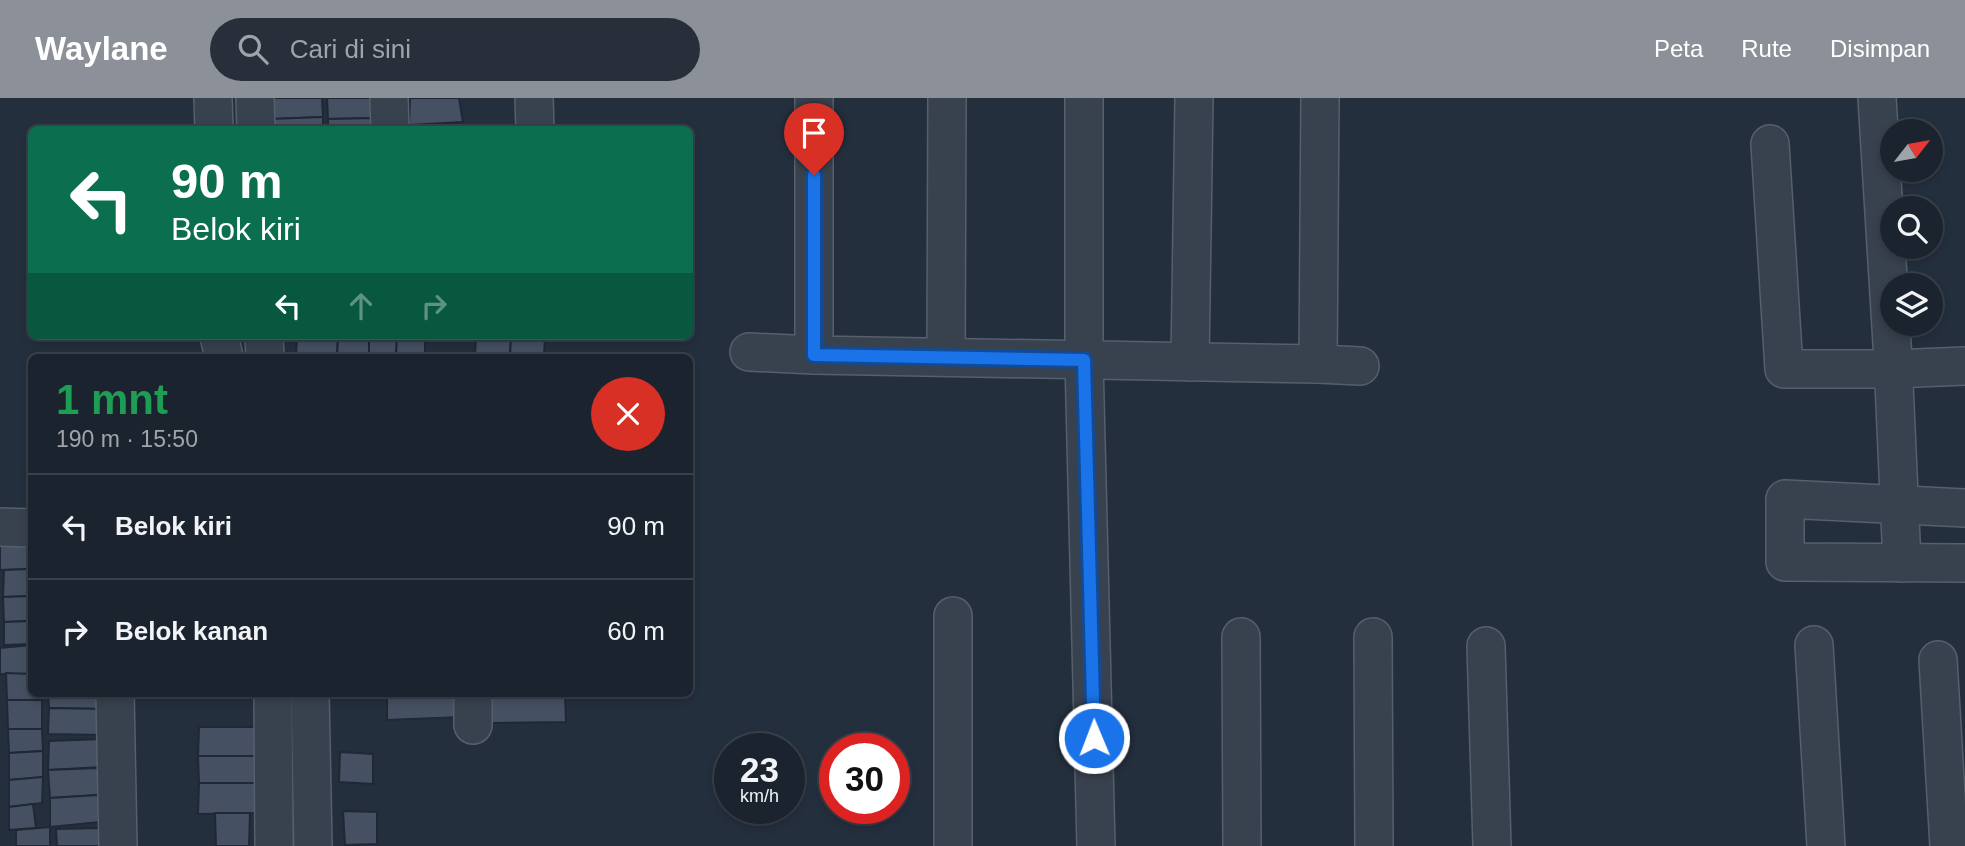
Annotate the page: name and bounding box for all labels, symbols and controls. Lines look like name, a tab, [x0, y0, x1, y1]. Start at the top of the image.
search box	[210, 18, 700, 81]
text: Waylane	[35, 30, 168, 67]
icon: search	[234, 30, 272, 68]
text: Cari di sini	[290, 34, 411, 64]
text: Peta	[1654, 35, 1703, 62]
text: Rute	[1741, 35, 1792, 62]
text: Disimpan	[1830, 35, 1930, 62]
pin	[784, 103, 844, 175]
icon: arrive	[795, 114, 833, 152]
north arrow	[1880, 119, 1942, 182]
map controls	[1880, 119, 1943, 336]
icon: left	[56, 154, 147, 245]
text: 90 m	[171, 154, 283, 208]
button: search	[1880, 196, 1943, 259]
text: Belok kiri	[171, 211, 301, 247]
button: layers	[1880, 273, 1943, 336]
icon: left	[269, 287, 307, 325]
icon: ahead	[342, 287, 380, 325]
icon: right	[415, 287, 453, 325]
text: 1 mnt	[56, 376, 168, 423]
button: close	[591, 377, 665, 451]
text: 190 m · 15:50	[56, 426, 198, 452]
icon: left	[56, 508, 94, 546]
text: Belok kiri	[115, 511, 232, 541]
text: 90 m	[607, 511, 665, 541]
icon: right	[56, 613, 94, 651]
text: Belok kanan	[115, 616, 268, 646]
text: 60 m	[607, 616, 665, 646]
position arrow	[1057, 701, 1131, 775]
speed limit sign: 30	[819, 733, 910, 824]
text: 23	[740, 750, 779, 789]
text: km/h	[740, 786, 779, 806]

